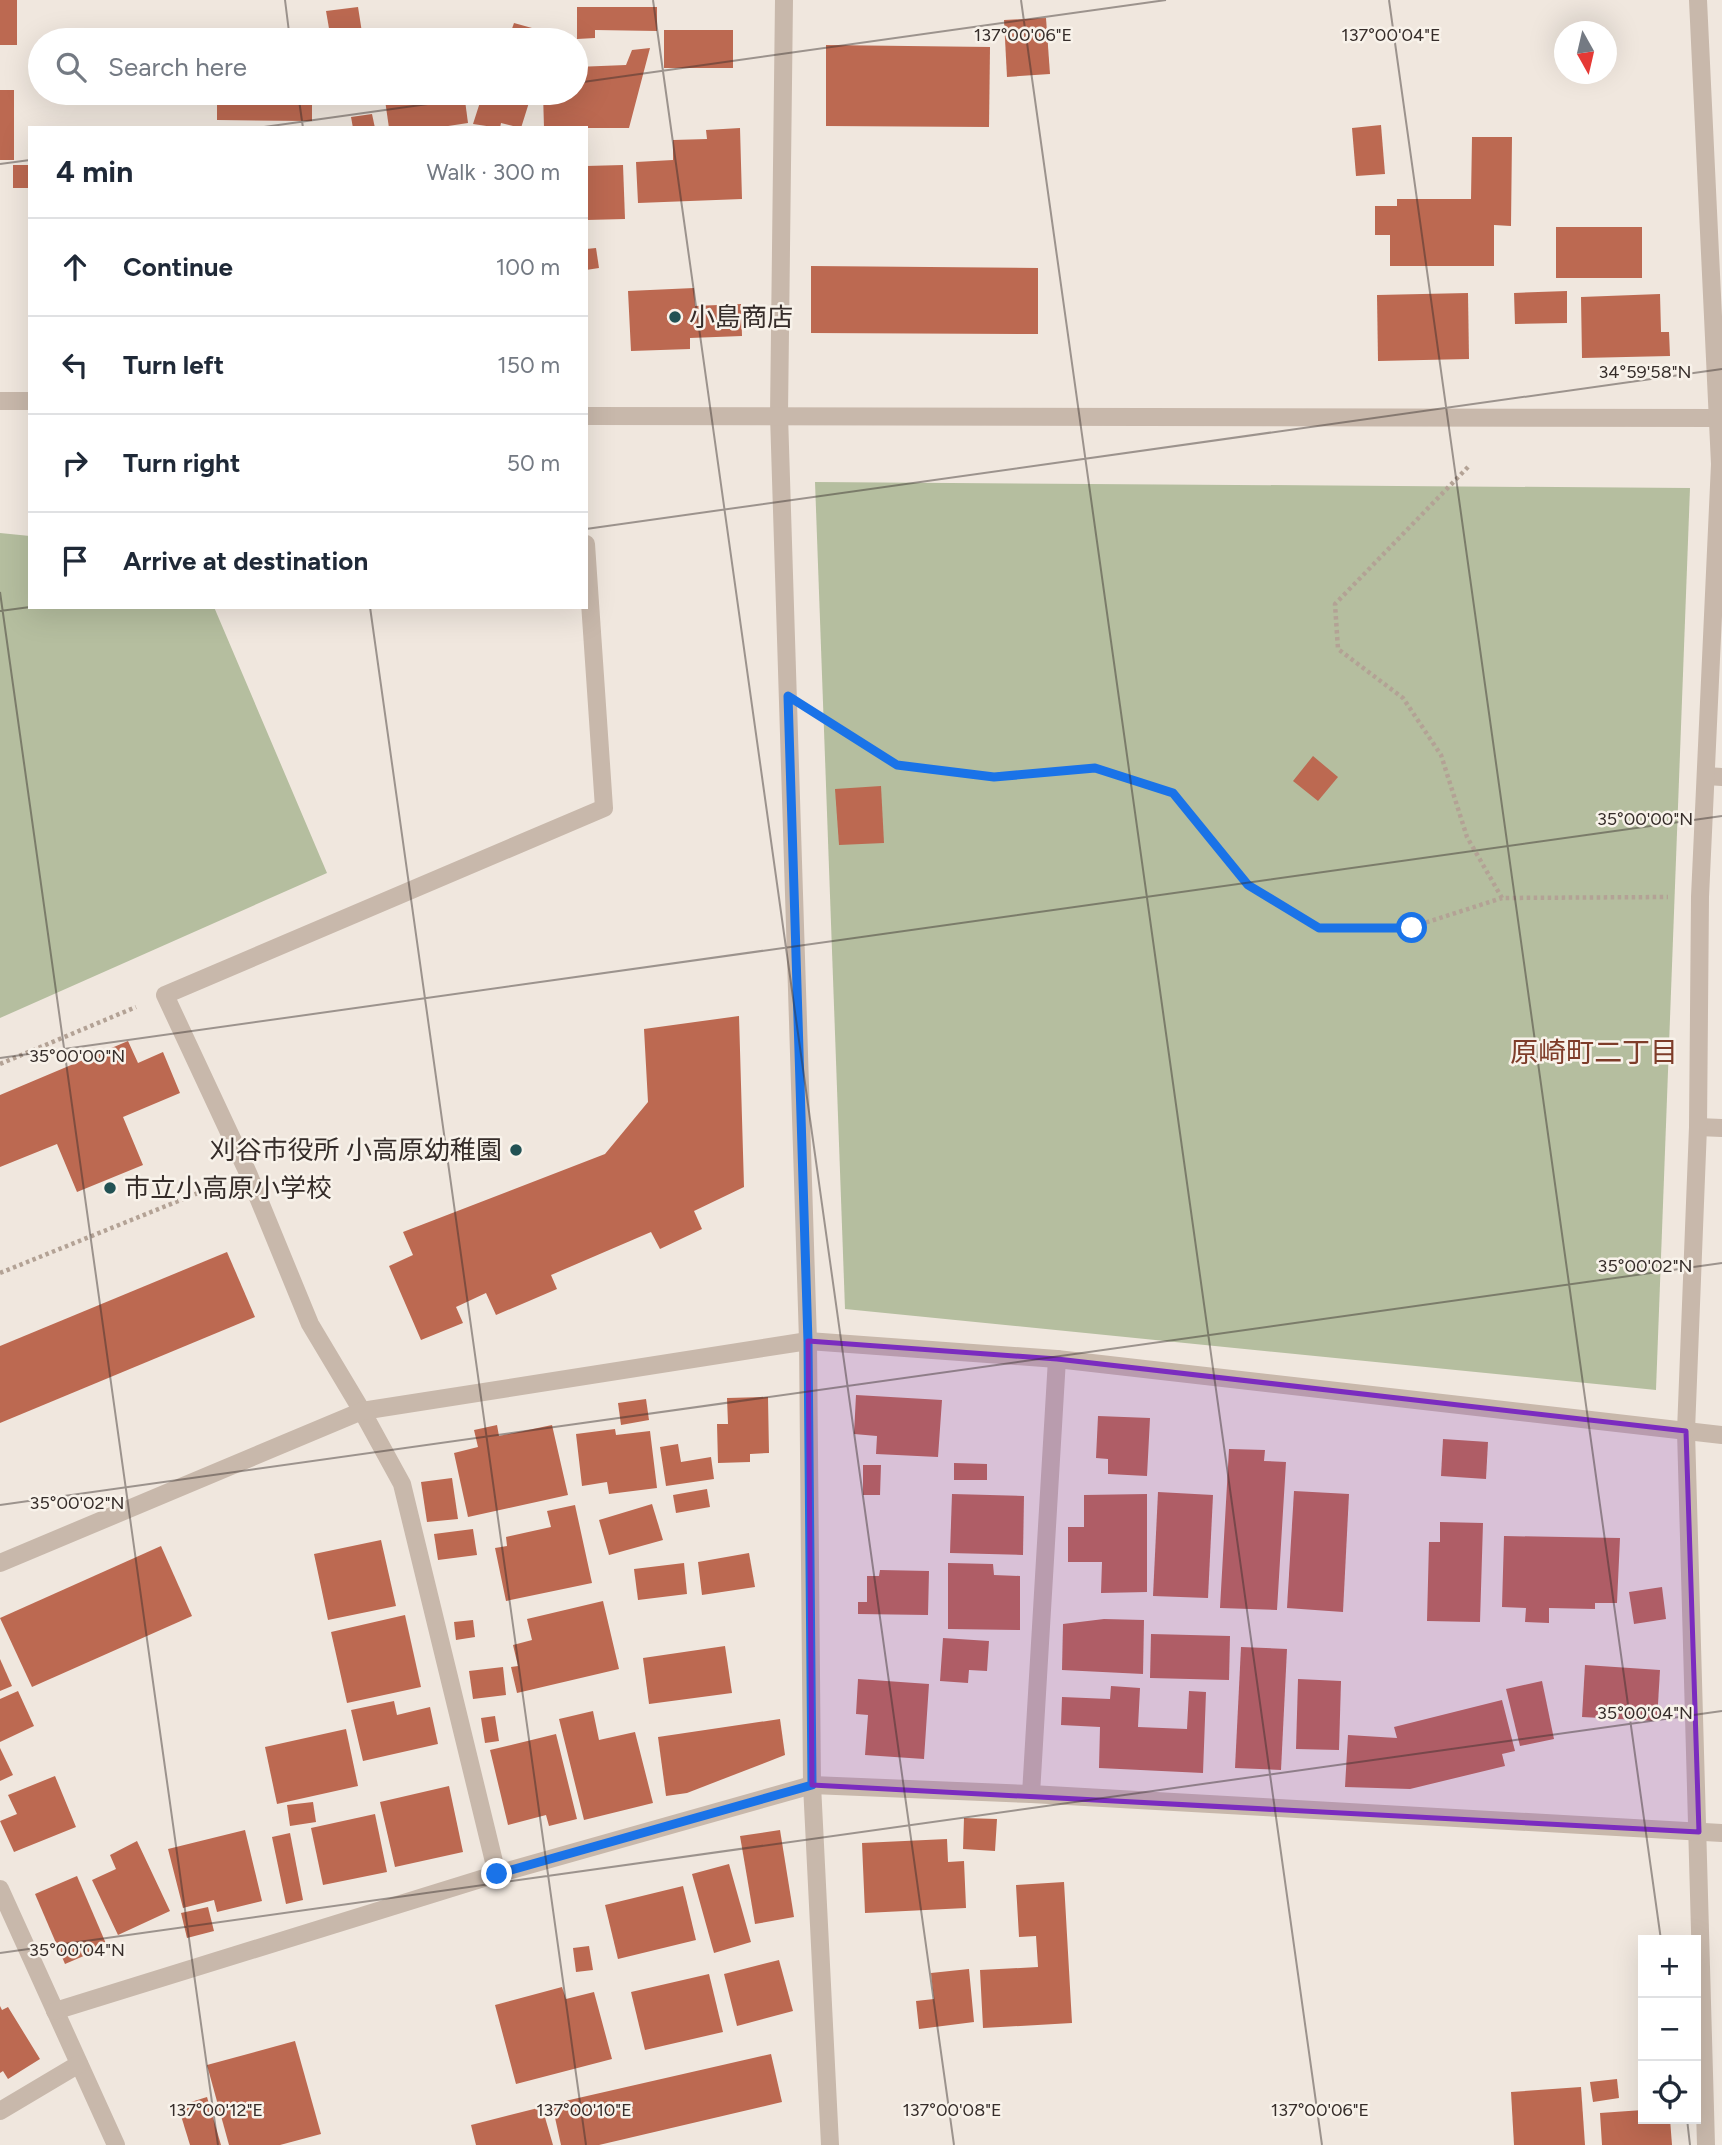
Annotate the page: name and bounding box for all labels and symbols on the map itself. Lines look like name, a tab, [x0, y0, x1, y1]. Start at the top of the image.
north arrow	[1554, 21, 1617, 84]
text: 137°00'06"E	[974, 24, 1072, 46]
text: 137°00'04"E	[1341, 24, 1441, 46]
place label: 小島商店	[689, 301, 793, 333]
marker: 小島商店	[667, 309, 683, 325]
text: 34°59'58"N	[1599, 361, 1691, 383]
text: 35°00'00"N	[1597, 808, 1693, 830]
route start	[1396, 912, 1427, 943]
district label: 原崎町二丁目	[1510, 1035, 1678, 1069]
text: 35°00'00"N	[29, 1045, 125, 1067]
place label: 刈谷市役所 小高原幼稚園	[210, 1134, 502, 1166]
marker: 刈谷市役所 小高原幼稚園	[508, 1142, 524, 1158]
place label: 市立小高原小学校	[124, 1172, 332, 1204]
marker: 市立小高原小学校	[102, 1180, 118, 1196]
text: 35°00'02"N	[1598, 1255, 1692, 1277]
text: 35°00'02"N	[30, 1492, 124, 1514]
text: 35°00'04"N	[1597, 1702, 1693, 1724]
route end	[481, 1858, 512, 1889]
text: 35°00'04"N	[29, 1939, 125, 1961]
text: 137°00'12"E	[169, 2099, 263, 2121]
text: 137°00'10"E	[536, 2099, 632, 2121]
text: 137°00'08"E	[902, 2099, 1002, 2121]
text: 137°00'06"E	[1271, 2099, 1369, 2121]

